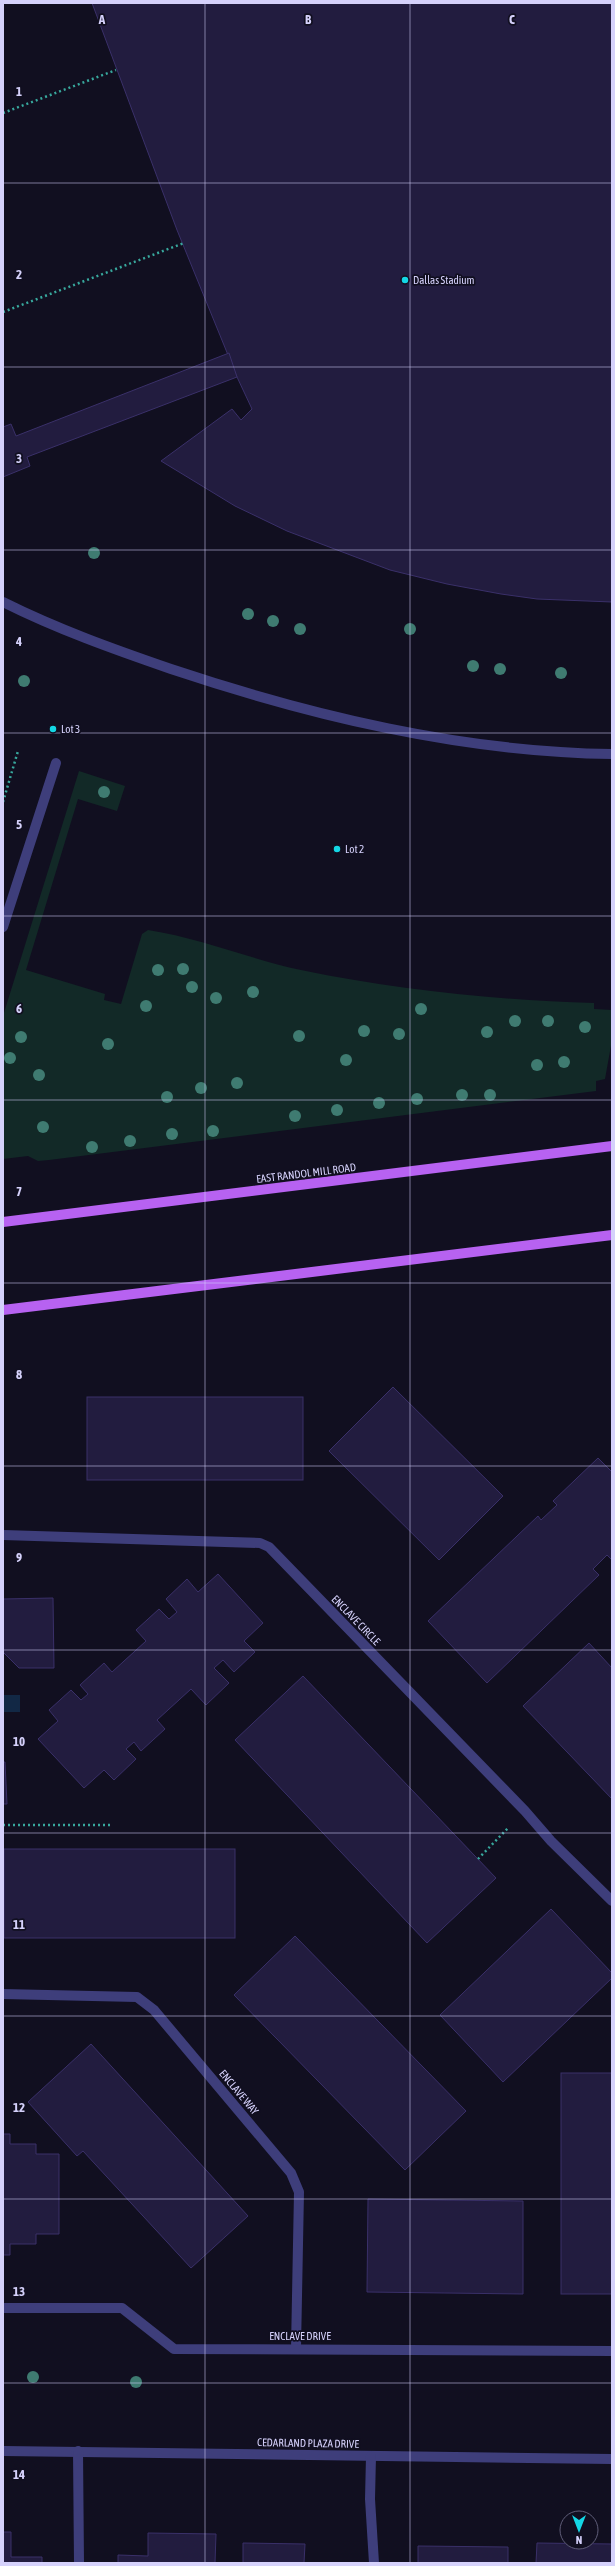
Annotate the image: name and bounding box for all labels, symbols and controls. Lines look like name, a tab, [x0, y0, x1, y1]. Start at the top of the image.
text: A	[98, 12, 106, 27]
text: B	[305, 12, 312, 27]
text: C	[509, 12, 515, 27]
text: 1	[16, 84, 22, 99]
text: 2	[16, 267, 22, 282]
place label: Dallas Stadium	[413, 274, 475, 286]
marker: Dallas Stadium	[400, 275, 410, 285]
text: 3	[16, 451, 22, 466]
text: 4	[15, 634, 22, 649]
place label: Lot 3	[61, 723, 80, 735]
marker: Lot 3	[48, 724, 58, 734]
text: 5	[16, 817, 22, 832]
place label: Lot 2	[345, 843, 364, 855]
marker: Lot 2	[332, 844, 342, 854]
text: 6	[16, 1001, 22, 1016]
street label: EAST RANDOL MILL ROAD	[255, 1161, 357, 1185]
text: 7	[16, 1184, 22, 1199]
text: 8	[16, 1367, 22, 1382]
text: 9	[16, 1550, 22, 1565]
street label: ENCLAVE CIRCLE	[329, 1593, 383, 1647]
text: 10	[13, 1734, 25, 1749]
text: 11	[13, 1917, 25, 1932]
street label: ENCLAVE WAY	[217, 2067, 261, 2117]
text: 12	[13, 2100, 25, 2115]
text: 13	[13, 2284, 25, 2299]
street label: ENCLAVE DRIVE	[269, 2330, 331, 2342]
street label: CEDARLAND PLAZA DRIVE	[257, 2436, 359, 2450]
text: 14	[13, 2467, 25, 2482]
north arrow	[559, 2510, 599, 2550]
text: N	[576, 2534, 582, 2546]

